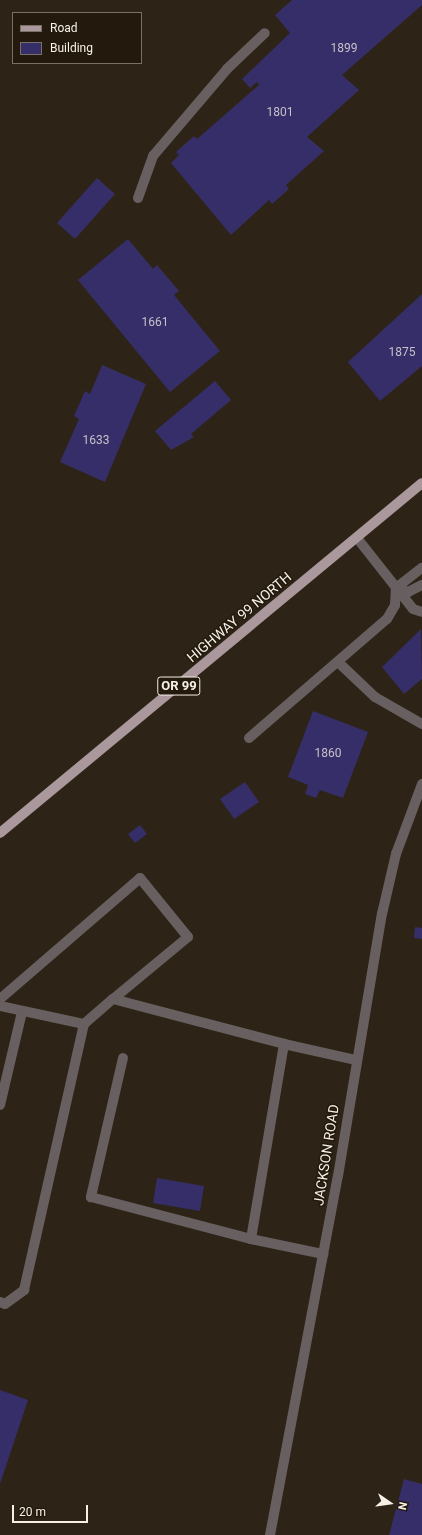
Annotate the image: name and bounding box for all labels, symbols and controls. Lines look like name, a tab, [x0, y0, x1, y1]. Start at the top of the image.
legend	[12, 12, 142, 64]
text: Road	[50, 21, 78, 35]
text: Building	[50, 41, 93, 55]
house number: 1899	[331, 42, 357, 56]
house number: 1801	[267, 106, 293, 120]
house number: 1661	[142, 316, 168, 330]
house number: 1875	[389, 346, 415, 360]
house number: 1633	[83, 434, 109, 448]
street label: HIGHWAY 99 NORTH	[183, 568, 295, 666]
road number: OR 99	[157, 675, 201, 697]
house number: 1860	[315, 747, 341, 761]
street label: JACKSON ROAD	[310, 1103, 342, 1207]
north arrow	[370, 1483, 410, 1523]
scale bar	[14, 1497, 90, 1523]
text: N	[395, 1501, 409, 1511]
text: 20 m	[19, 1505, 46, 1519]

